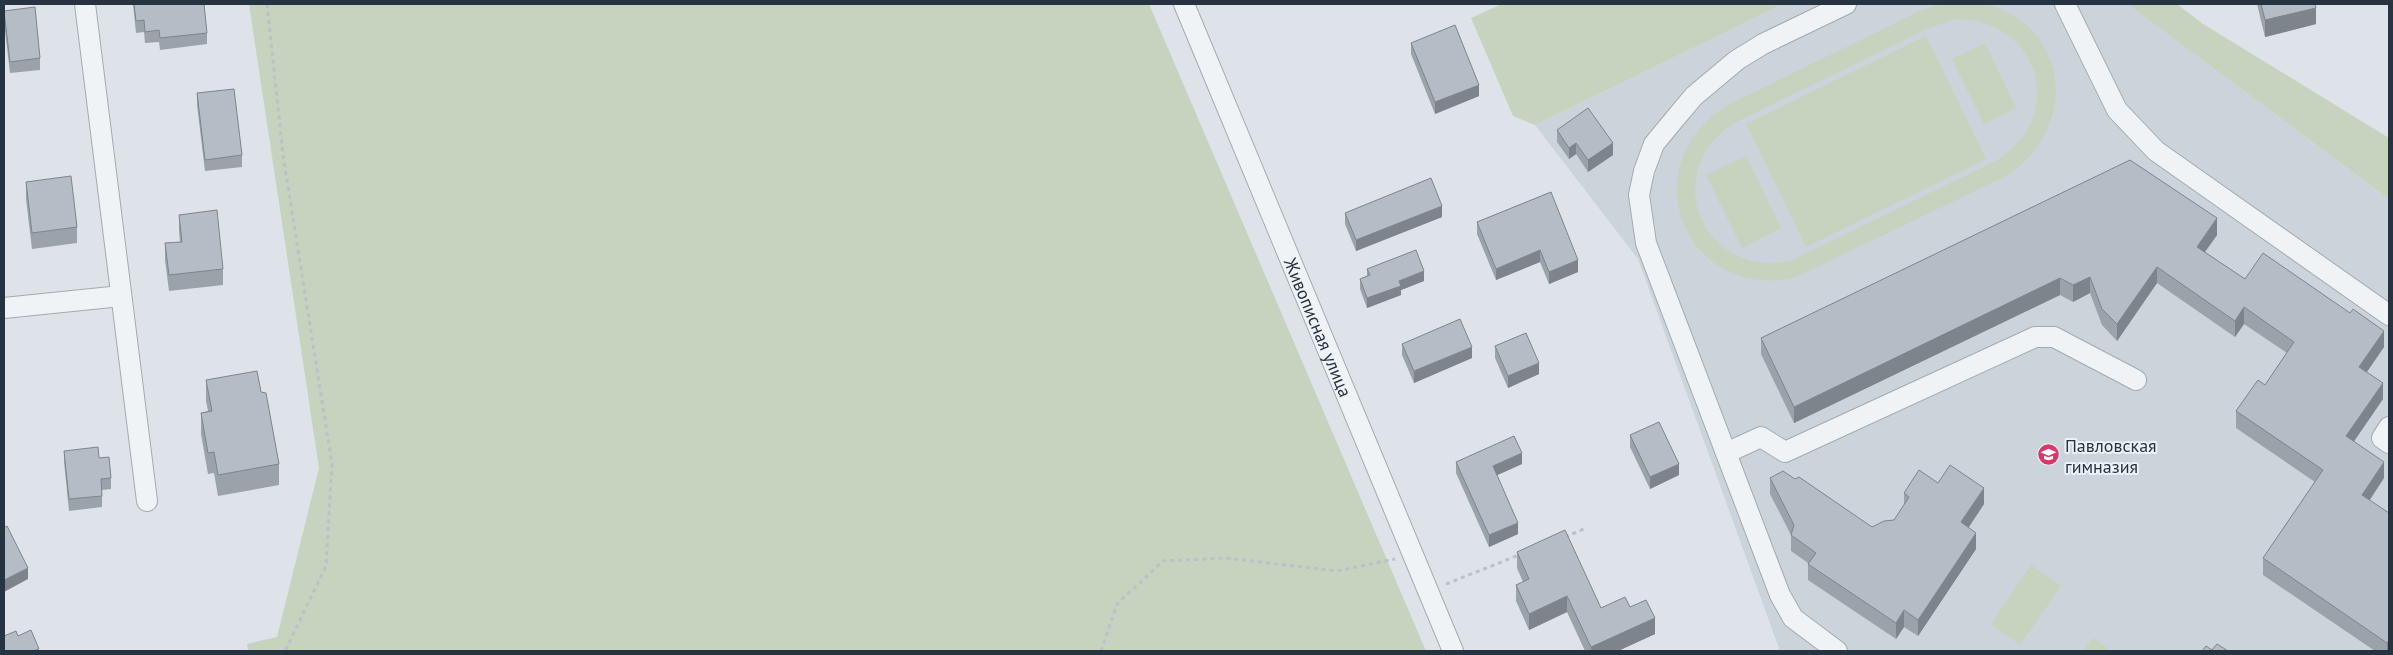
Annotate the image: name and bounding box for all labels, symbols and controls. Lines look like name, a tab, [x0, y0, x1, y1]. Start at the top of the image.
street label: Живописная улица	[1279, 253, 1357, 400]
place label: Павловская гимназия	[2065, 434, 2157, 478]
school or university icon: Павловская гимназия	[2037, 443, 2061, 467]

